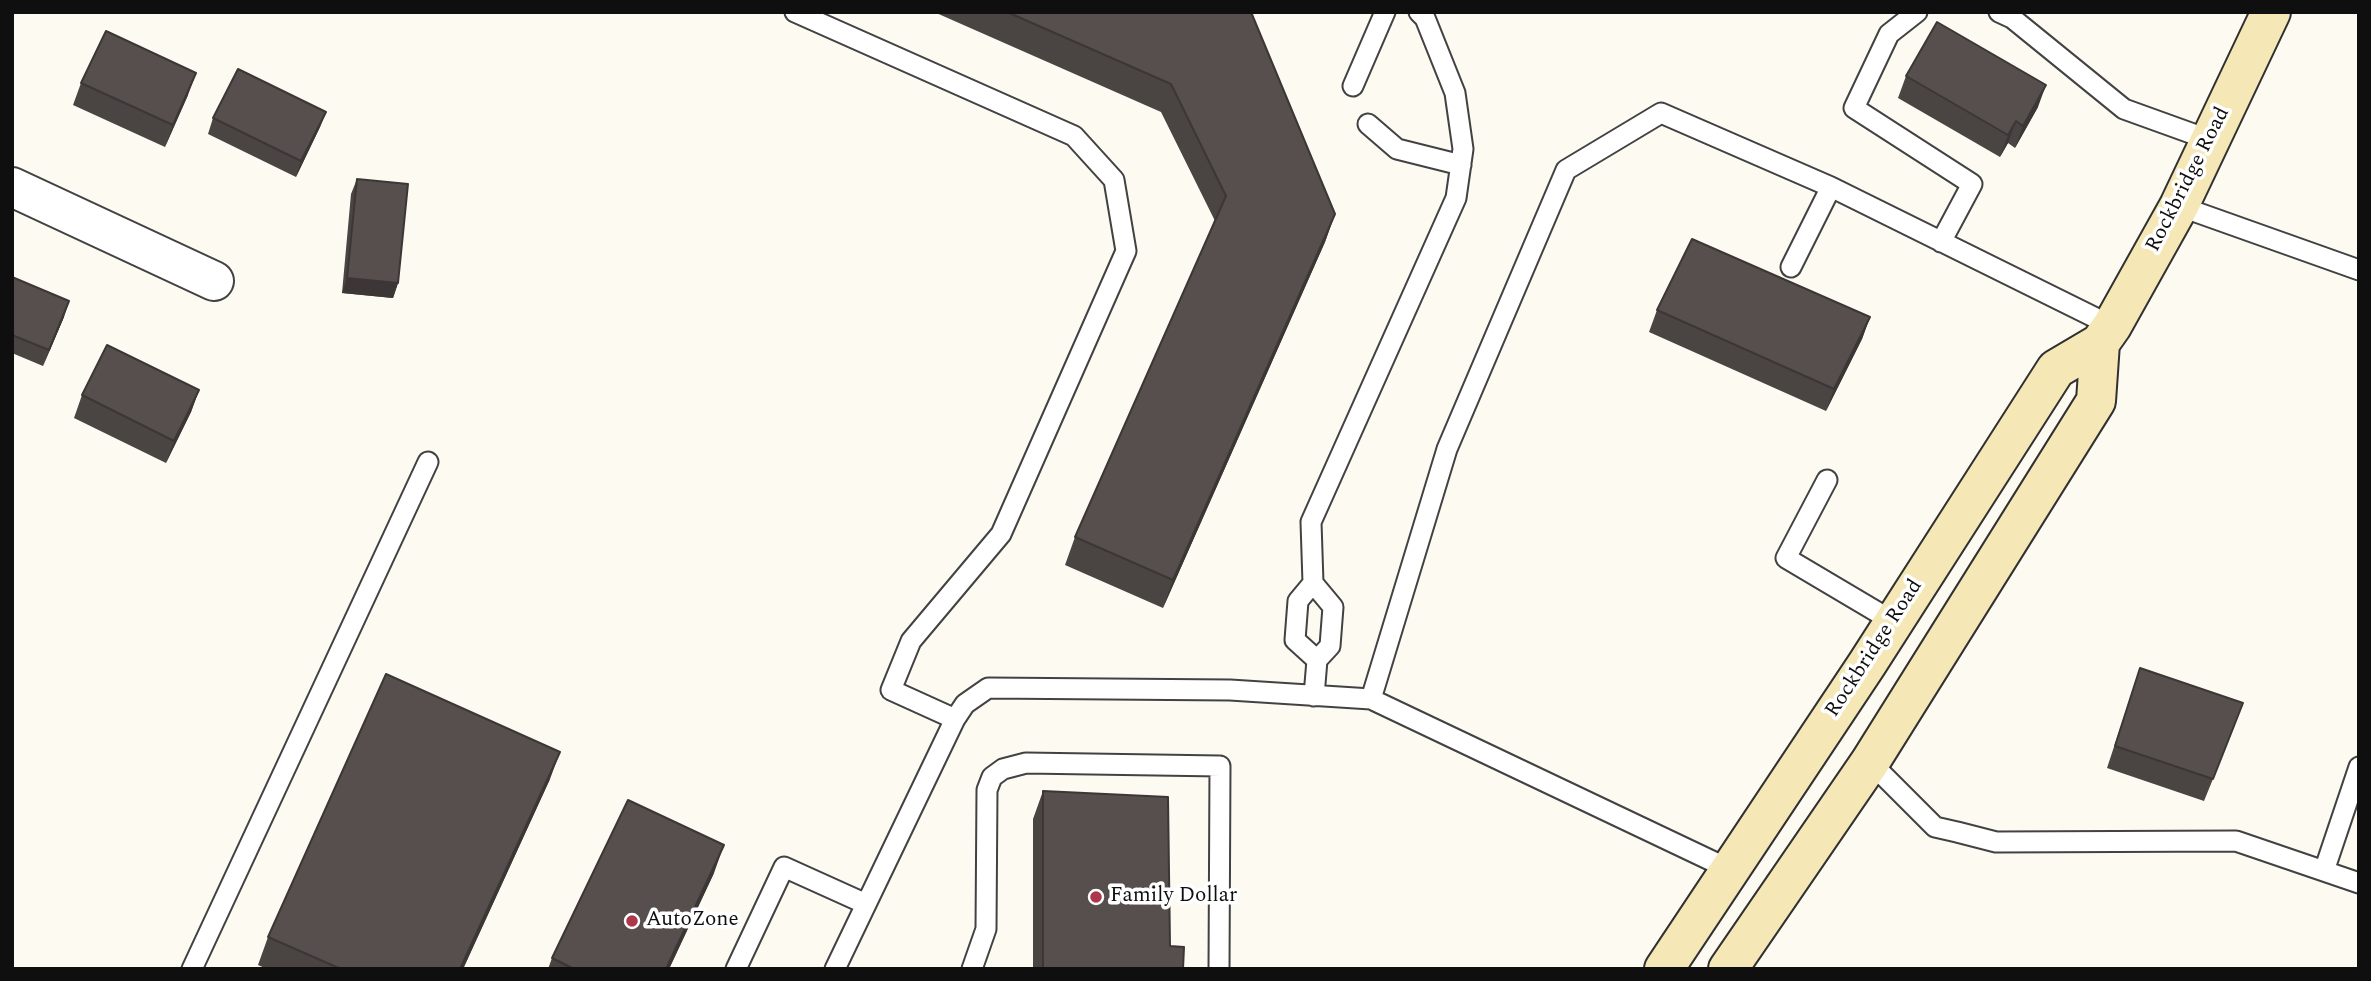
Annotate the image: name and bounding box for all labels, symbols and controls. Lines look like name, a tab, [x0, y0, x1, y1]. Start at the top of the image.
street label: Rockbridge Road	[2142, 103, 2236, 257]
street label: Rockbridge Road	[1821, 575, 1929, 723]
place label: Family Dollar	[1110, 884, 1237, 910]
marker: Family Dollar	[1088, 889, 1104, 905]
place label: AutoZone	[646, 908, 739, 934]
marker: AutoZone	[624, 913, 640, 929]

